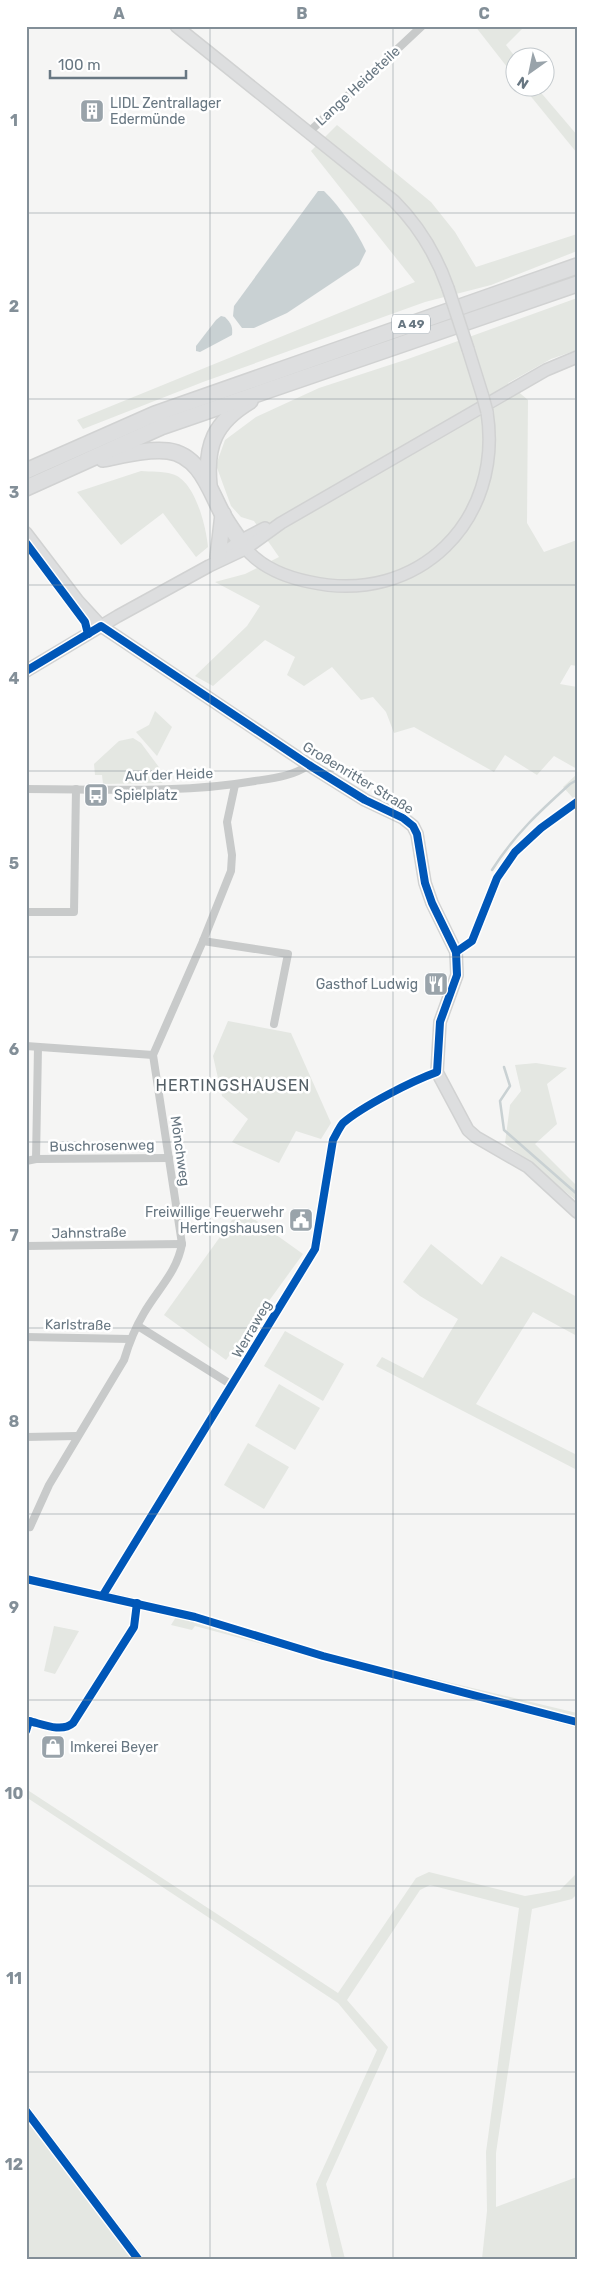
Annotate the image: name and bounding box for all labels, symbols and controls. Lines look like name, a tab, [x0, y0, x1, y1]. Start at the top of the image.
text: A	[113, 4, 125, 23]
text: B	[296, 4, 308, 23]
text: C	[478, 4, 490, 23]
street label: Lange Heideteile	[312, 43, 404, 129]
scale bar	[50, 48, 186, 80]
north arrow	[506, 48, 556, 98]
text: 100 m	[58, 56, 100, 74]
text: N	[514, 73, 532, 92]
place label: LIDL Zentrallager Edermünde	[110, 95, 222, 128]
building icon: LIDL Zentrallager Edermünde	[79, 98, 105, 124]
text: 1	[10, 111, 18, 130]
text: 2	[9, 297, 19, 316]
road number: A 49	[392, 314, 430, 334]
text: 3	[9, 483, 19, 502]
text: 4	[9, 669, 20, 688]
street label: Großenritter Straße	[299, 738, 417, 818]
street label: Auf der Heide	[125, 765, 214, 785]
bus stop icon: Spielplatz	[83, 782, 109, 808]
place label: Spielplatz	[114, 787, 178, 804]
text: 5	[9, 854, 19, 873]
restaurant icon: Gasthof Ludwig	[423, 971, 449, 997]
place label: Gasthof Ludwig	[316, 976, 418, 993]
text: 6	[9, 1040, 19, 1059]
district label: HERTINGSHAUSEN	[156, 1076, 310, 1095]
street label: Mönchweg	[167, 1115, 193, 1187]
street label: Buschrosenweg	[49, 1137, 155, 1155]
place label: Freiwillige Feuerwehr Hertingshausen	[145, 1204, 285, 1237]
public building icon: Freiwillige Feuerwehr Hertingshausen	[288, 1207, 314, 1233]
street label: Jahnstraße	[51, 1224, 127, 1242]
text: 7	[9, 1226, 19, 1245]
street label: Werraweg	[229, 1297, 275, 1361]
street label: Karlstraße	[45, 1316, 111, 1334]
text: 8	[9, 1412, 20, 1431]
text: 9	[9, 1598, 19, 1617]
shop icon: Imkerei Beyer	[40, 1734, 66, 1760]
place label: Imkerei Beyer	[70, 1739, 159, 1756]
text: 10	[5, 1784, 24, 1803]
text: 11	[6, 1969, 22, 1988]
text: 12	[5, 2155, 23, 2174]

